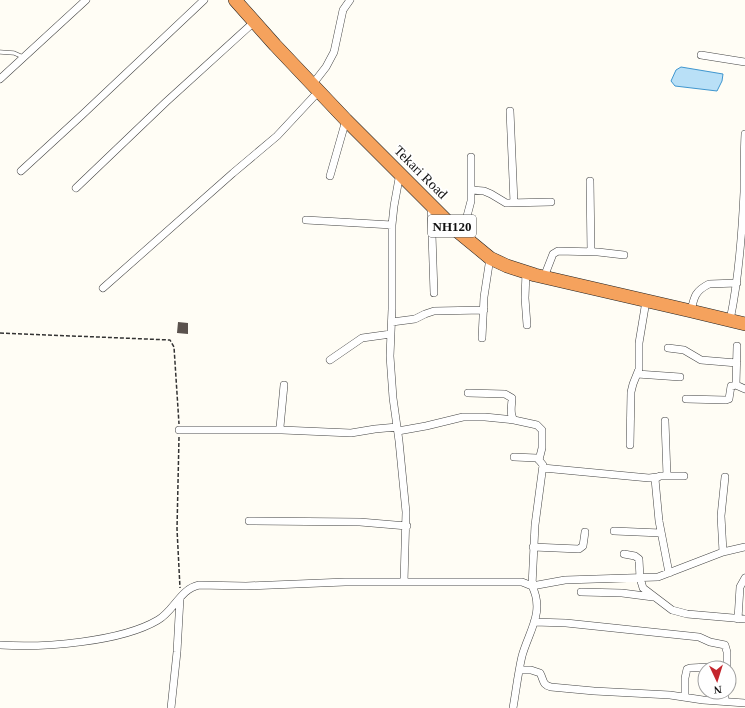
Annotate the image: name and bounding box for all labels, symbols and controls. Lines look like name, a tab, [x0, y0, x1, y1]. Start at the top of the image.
street label: Tekari Road	[391, 143, 450, 202]
road number: NH120	[428, 215, 476, 237]
north arrow	[697, 660, 737, 700]
text: N	[713, 684, 722, 696]

